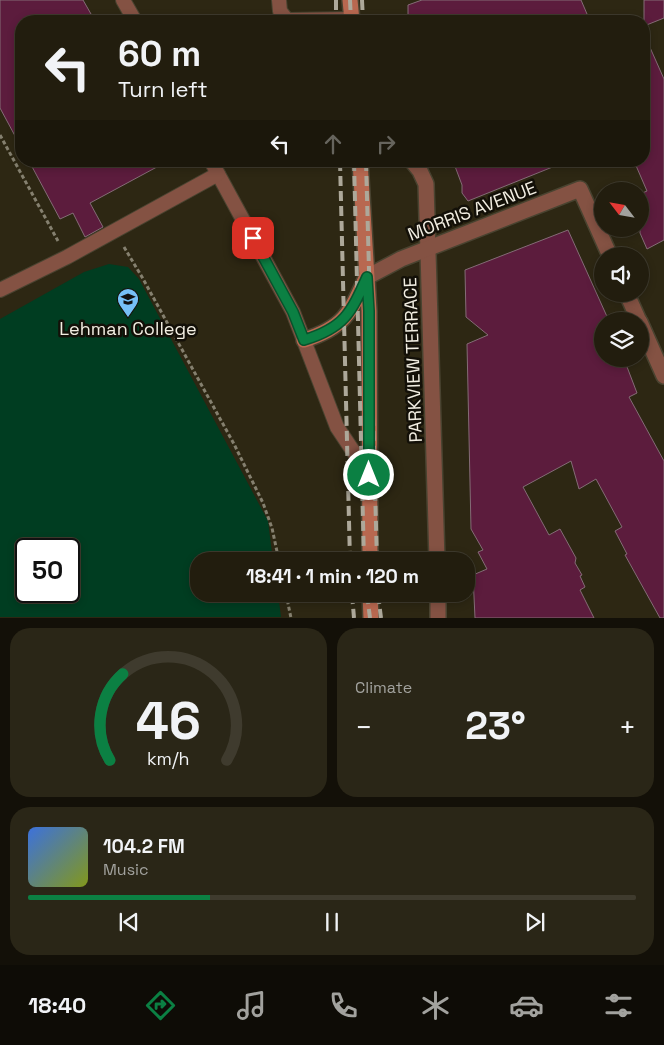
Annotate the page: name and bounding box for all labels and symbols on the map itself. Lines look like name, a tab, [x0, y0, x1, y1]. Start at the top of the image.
street label: MORRIS AVENUE	[404, 175, 539, 246]
north arrow	[594, 182, 649, 238]
pin	[232, 217, 274, 259]
street label: PARKVIEW TERRACE	[398, 277, 427, 443]
school or university icon: Lehman College	[116, 287, 140, 318]
place label: Lehman College	[59, 317, 197, 340]
position arrow	[342, 448, 394, 500]
speed limit sign: 50	[15, 538, 80, 603]

